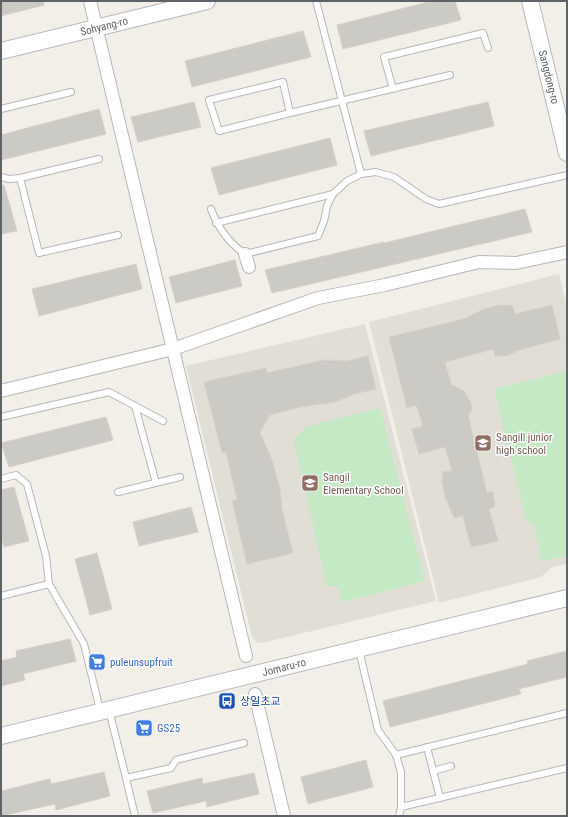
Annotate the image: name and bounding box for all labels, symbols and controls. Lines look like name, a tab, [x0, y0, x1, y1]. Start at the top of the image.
street label: Sohyang-ro	[79, 14, 130, 39]
street label: Sangdong-ro	[536, 49, 562, 106]
place label: Sangill junior high school	[496, 431, 553, 457]
school or university icon: Sangill junior high school	[473, 433, 493, 453]
place label: Sangil Elementary School	[323, 471, 404, 497]
school or university icon: Sangil Elementary School	[300, 473, 320, 493]
supermarket icon: puleunsupfruit	[87, 652, 107, 672]
place label: puleunsupfruit	[110, 656, 173, 669]
street label: Jomaru-ro	[261, 656, 308, 679]
bus stop icon: 상일초교	[217, 691, 237, 711]
place label: 상일초교	[240, 695, 280, 708]
supermarket icon: GS25	[134, 718, 154, 738]
place label: GS25	[157, 722, 180, 735]

